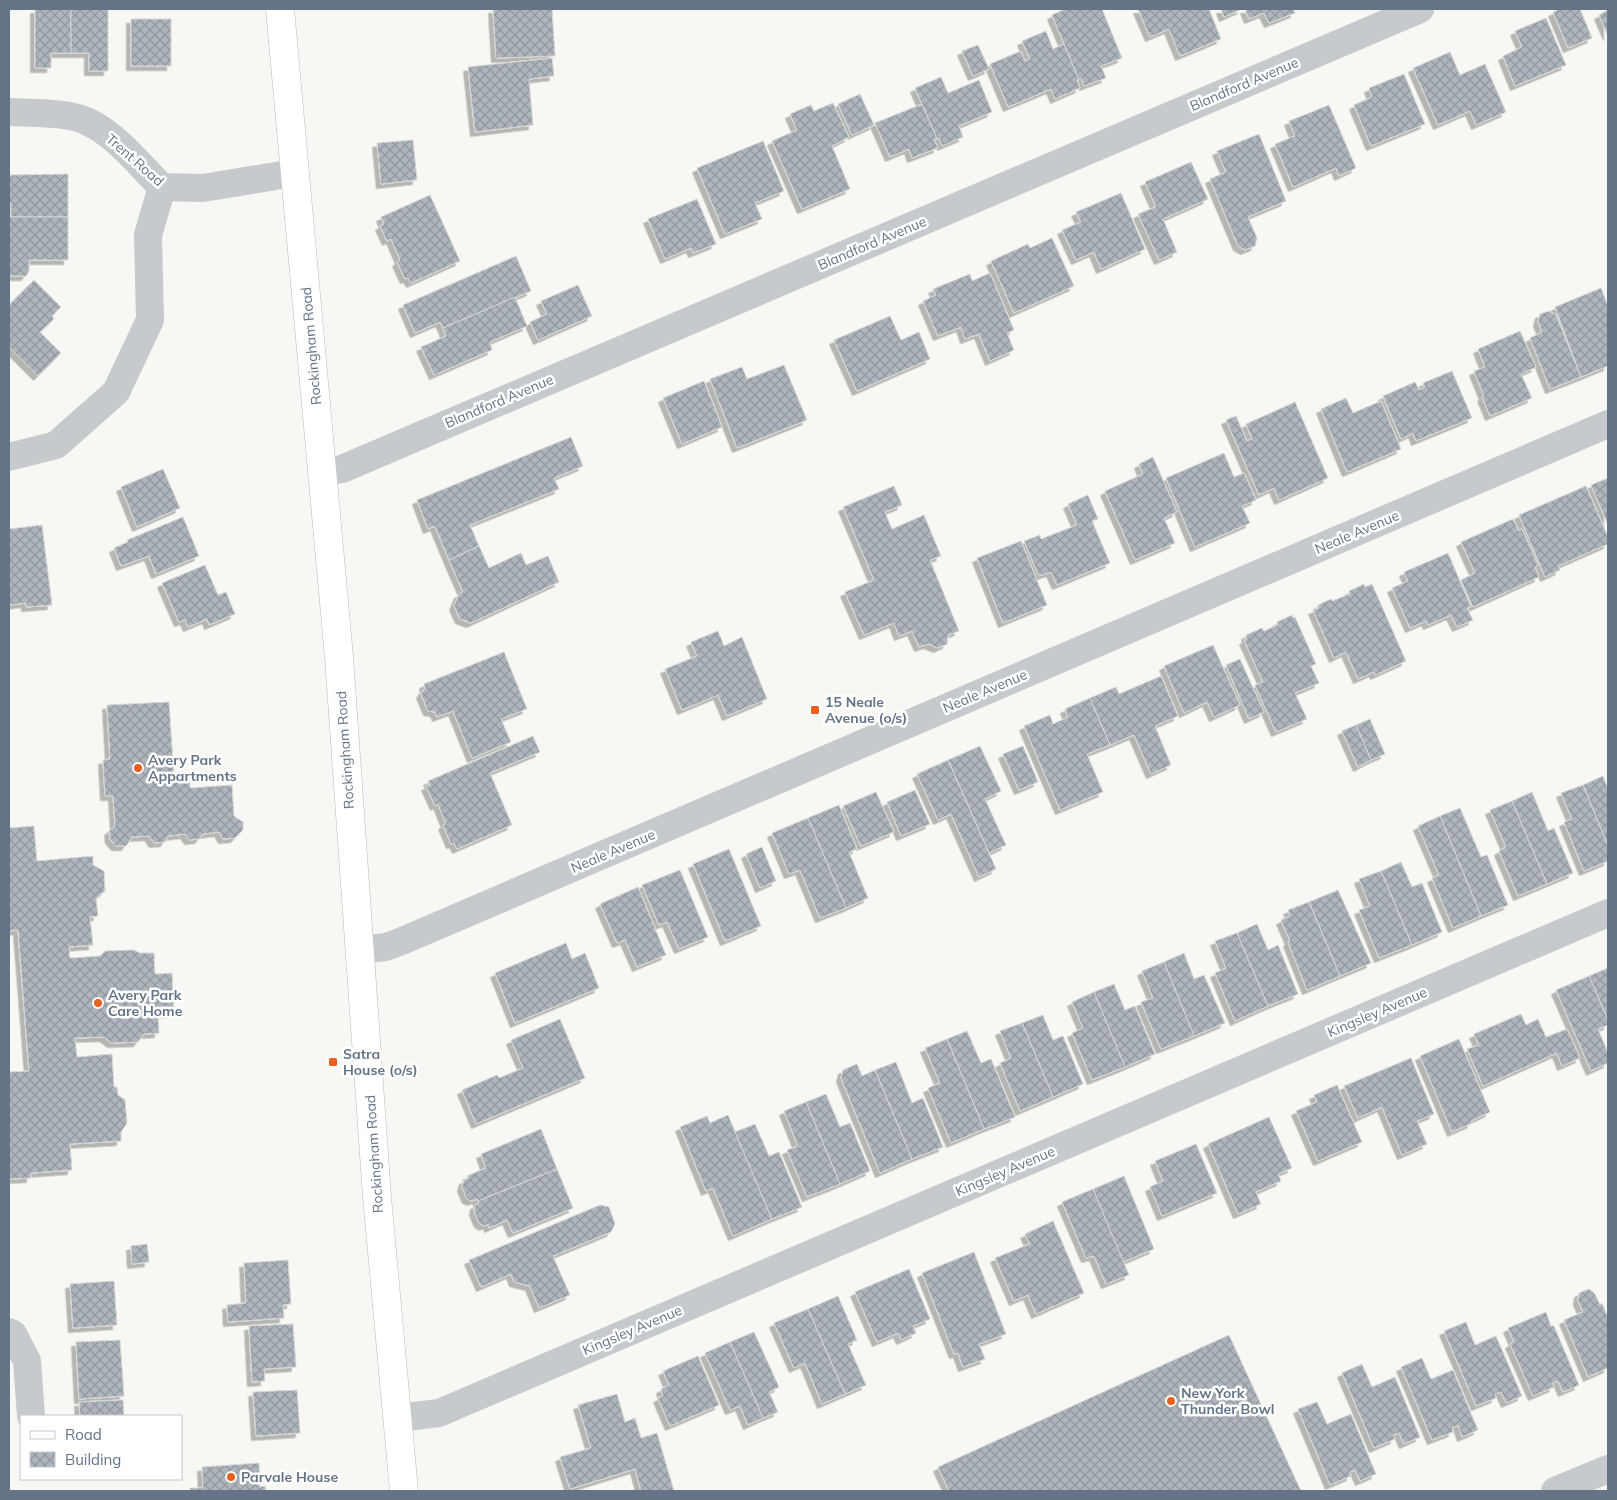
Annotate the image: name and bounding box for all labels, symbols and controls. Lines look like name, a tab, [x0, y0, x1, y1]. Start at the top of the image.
street label: Blandford Avenue	[1187, 53, 1301, 115]
street label: Trent Road	[102, 130, 168, 190]
street label: Blandford Avenue	[815, 212, 929, 274]
street label: Rockingham Road	[297, 286, 325, 406]
street label: Blandford Avenue	[442, 370, 556, 432]
street label: Neale Avenue	[1312, 506, 1402, 558]
street label: Neale Avenue	[940, 665, 1030, 717]
street label: Rockingham Road	[332, 690, 358, 810]
place label: 15 Neale Avenue (o/s)	[825, 693, 907, 727]
marker: 15 Neale Avenue (o/s)	[809, 704, 821, 716]
place label: Avery Park Appartments	[148, 751, 237, 785]
marker: Avery Park Appartments	[132, 762, 144, 774]
street label: Neale Avenue	[568, 825, 658, 877]
street label: Kingsley Avenue	[1324, 983, 1430, 1041]
place label: Avery Park Care Home	[108, 986, 183, 1020]
marker: Avery Park Care Home	[92, 997, 104, 1009]
place label: Satra House (o/s)	[343, 1045, 418, 1079]
marker: Satra House (o/s)	[327, 1056, 339, 1068]
street label: Rockingham Road	[361, 1094, 387, 1214]
street label: Kingsley Avenue	[952, 1142, 1058, 1200]
street label: Kingsley Avenue	[579, 1301, 685, 1359]
place label: New York Thunder Bowl	[1181, 1384, 1274, 1418]
marker: New York Thunder Bowl	[1165, 1395, 1177, 1407]
legend	[20, 1415, 182, 1480]
text: Road	[65, 1425, 102, 1444]
text: Building	[65, 1450, 121, 1469]
place label: Parvale House	[241, 1468, 338, 1486]
marker: Parvale House	[225, 1471, 237, 1483]

